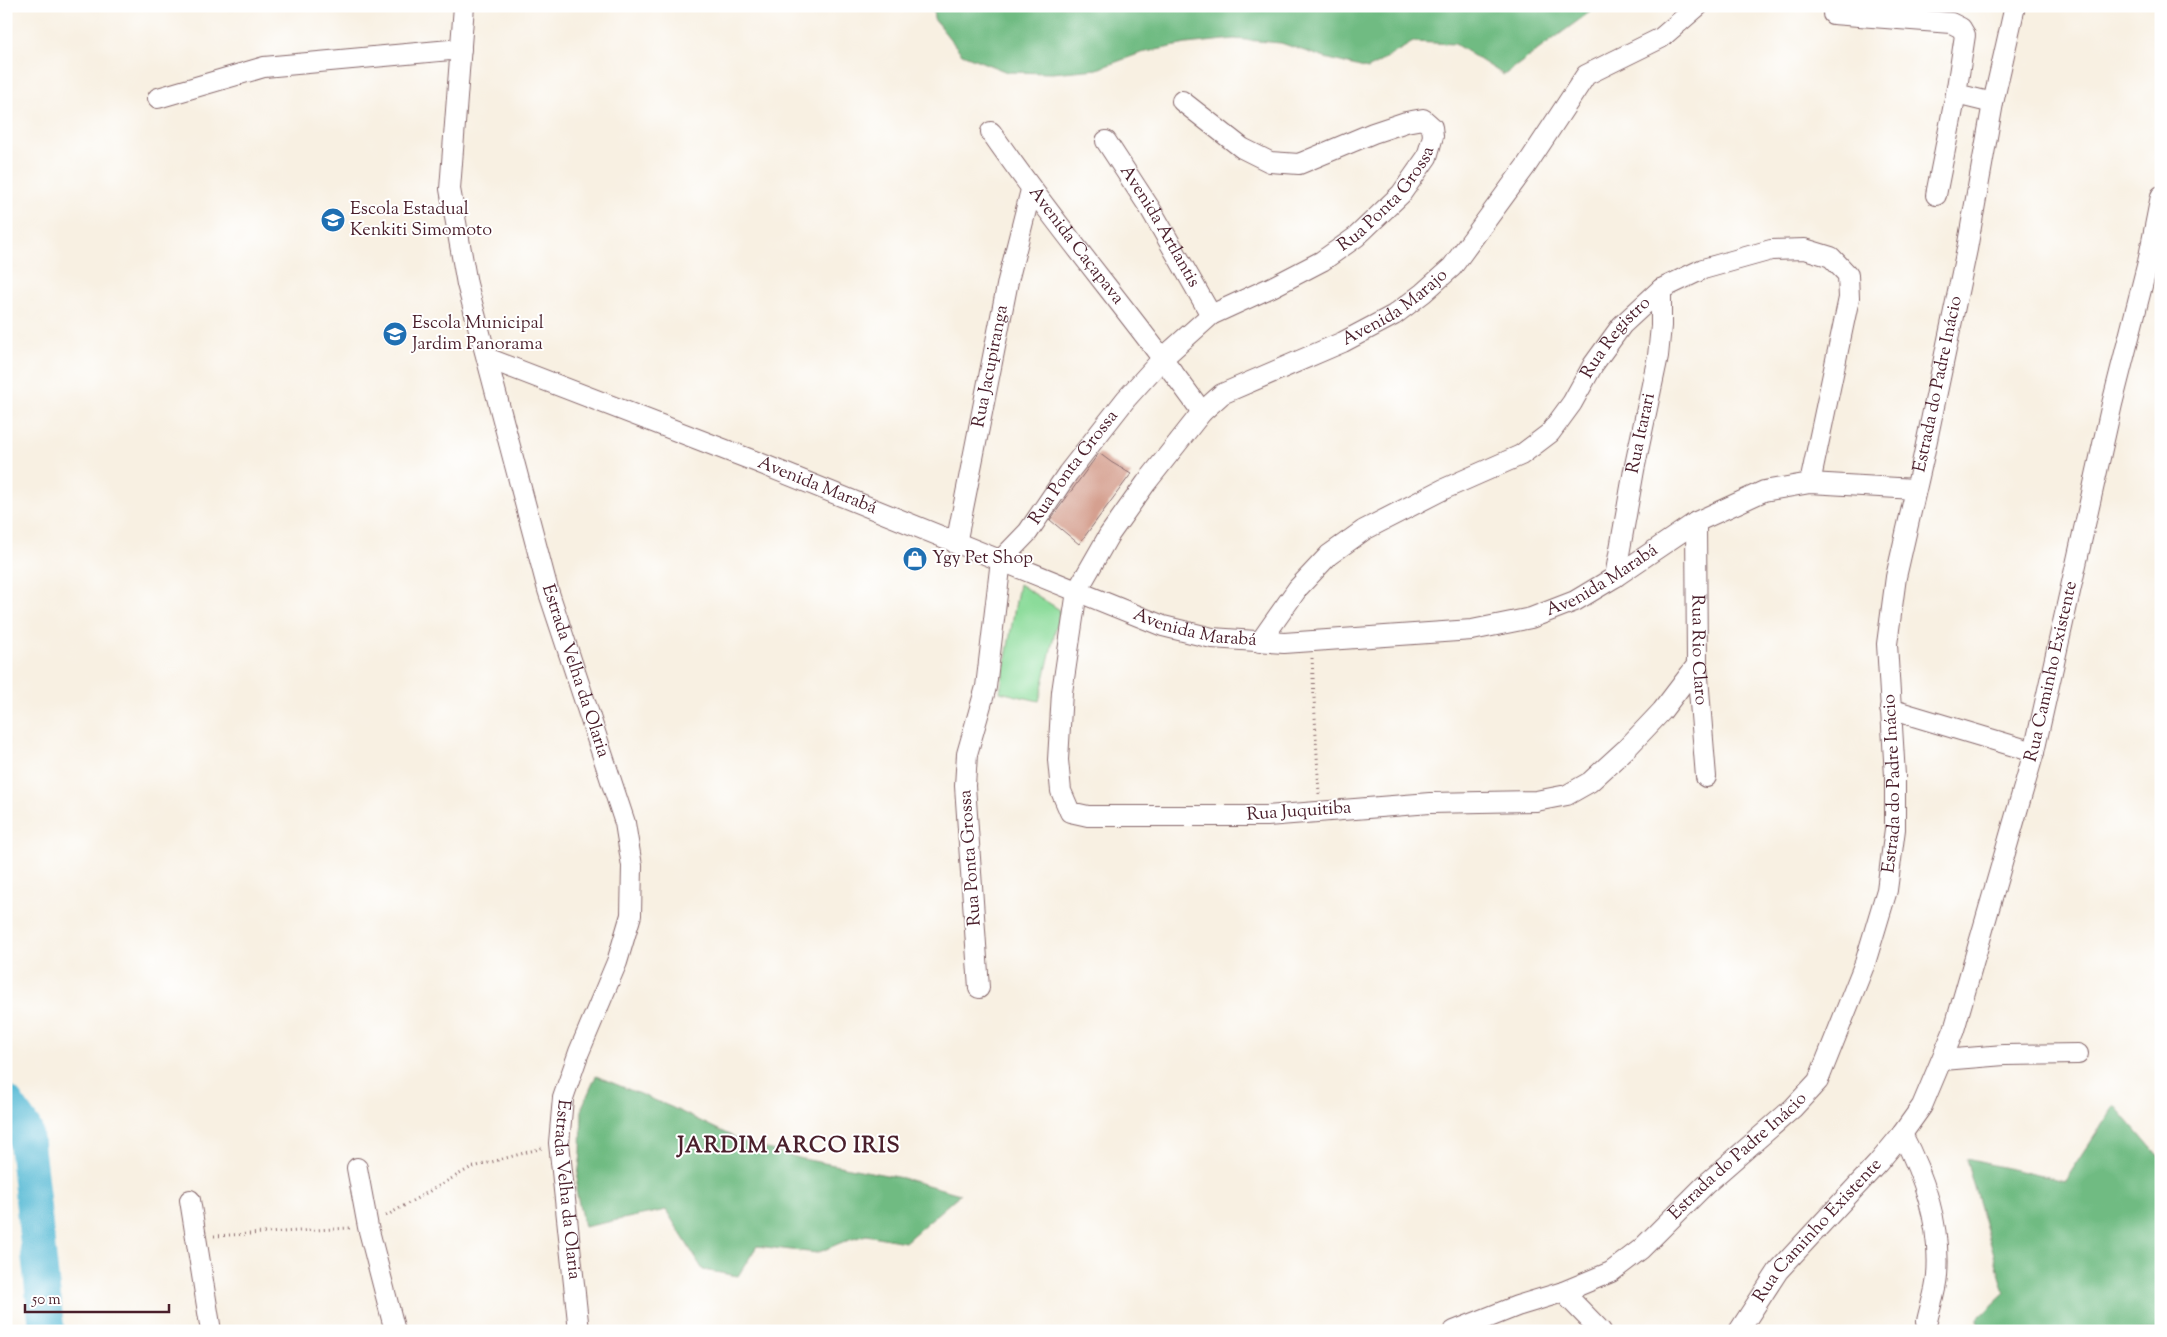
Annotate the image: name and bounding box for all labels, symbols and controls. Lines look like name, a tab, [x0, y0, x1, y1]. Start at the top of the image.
street label: Rua Ponta Grossa	[1333, 144, 1442, 259]
street label: Avenida Artlantis	[1113, 161, 1206, 293]
street label: Avenida Caçapava	[1022, 181, 1130, 311]
place label: Escola Estadual Kenkiti Simomoto	[350, 197, 492, 244]
school or university icon: Escola Estadual Kenkiti Simomoto	[320, 207, 346, 233]
street label: Avenida Marajo	[1338, 263, 1454, 353]
street label: Rua Registro	[1575, 291, 1657, 384]
street label: Estrada do Padre Inácio	[1907, 294, 1970, 475]
street label: Rua Jacupiranga	[966, 303, 1016, 430]
place label: Escola Municipal Jardim Panorama	[411, 311, 544, 358]
school or university icon: Escola Municipal Jardim Panorama	[382, 321, 408, 347]
street label: Rua Itarari	[1621, 391, 1663, 476]
street label: Rua Ponta Grossa	[1023, 405, 1125, 530]
street label: Avenida Marabá	[753, 450, 881, 522]
street label: Avenida Marabá	[1542, 538, 1664, 624]
shop icon: Ygy Pet Shop	[902, 546, 928, 572]
place label: Ygy Pet Shop	[932, 546, 1033, 572]
street label: Rua Caminho Existente	[2019, 579, 2085, 765]
street label: Estrada Velha da Olaria	[534, 581, 616, 761]
street label: Rua Rio Claro	[1684, 594, 1713, 706]
street label: Avenida Marabá	[1129, 602, 1257, 654]
street label: Estrada do Padre Inácio	[1876, 693, 1908, 875]
street label: Rua Ponta Grossa	[953, 789, 989, 927]
street label: Rua Juquitiba	[1246, 795, 1352, 829]
street label: Estrada do Padre Inácio	[1663, 1087, 1814, 1227]
street label: Estrada Velha da Olaria	[546, 1098, 586, 1281]
district label: JARDIM ARCO IRIS	[675, 1131, 901, 1163]
street label: Rua Caminho Existente	[1748, 1153, 1889, 1308]
scale bar	[25, 1282, 169, 1314]
text: 50 m	[31, 1290, 61, 1311]

